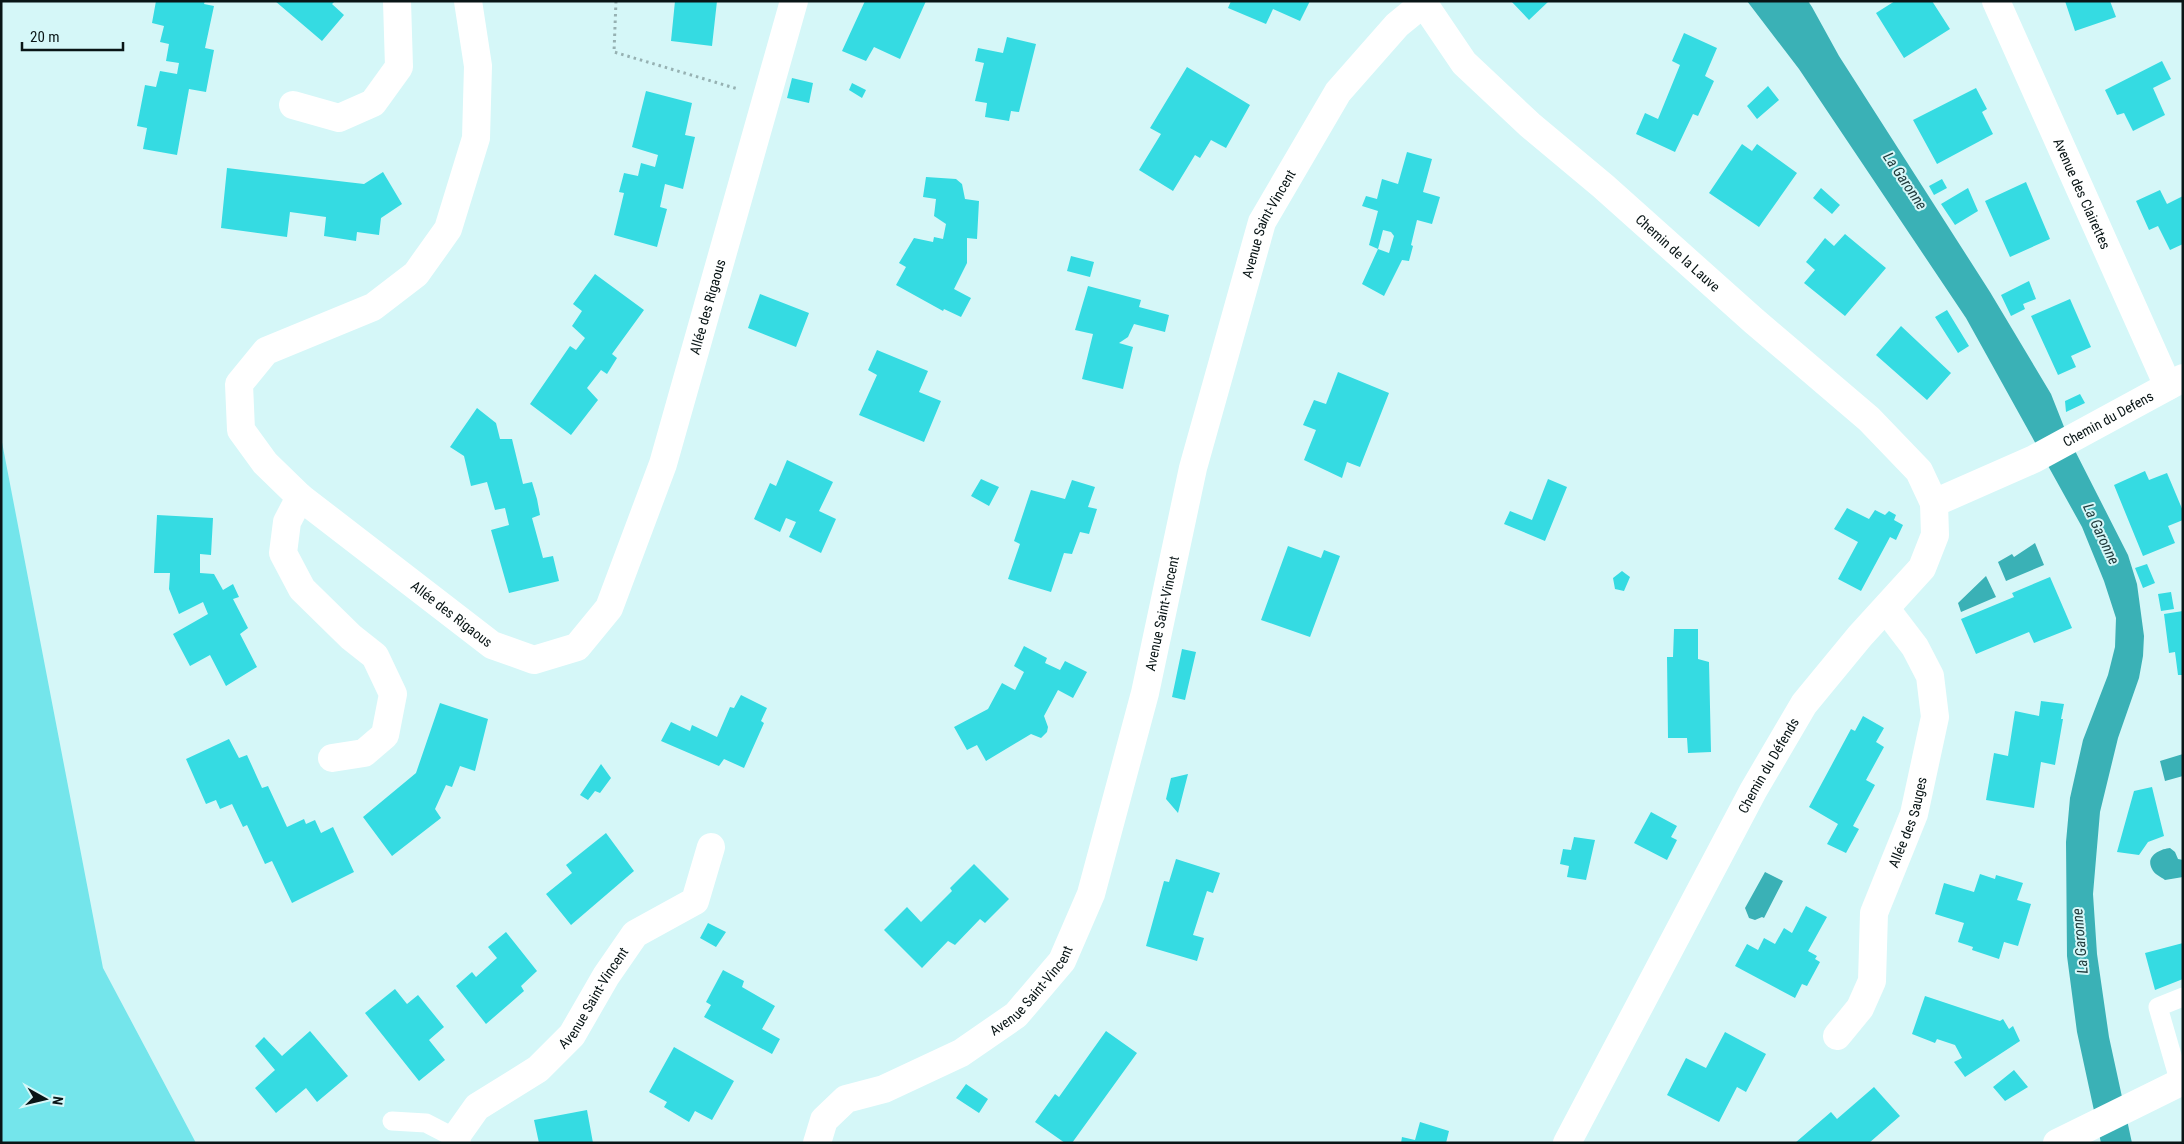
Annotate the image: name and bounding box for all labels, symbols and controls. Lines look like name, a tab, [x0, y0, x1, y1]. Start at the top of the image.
scale bar	[22, 20, 124, 52]
text: 20 m	[30, 28, 60, 46]
street label: Avenue des Clairettes	[2050, 136, 2114, 252]
water label: La Garonne	[1879, 149, 1931, 213]
street label: Avenue Saint-Vincent	[1239, 167, 1299, 280]
street label: Chemin de la Lauve	[1632, 211, 1724, 295]
street label: Allée des Rigaous	[686, 257, 729, 356]
street label: Chemin du Defens	[2060, 388, 2156, 450]
water label: La Garonne	[2079, 501, 2123, 568]
street label: Avenue Saint-Vincent	[1142, 555, 1182, 672]
street label: Allée des Rigaous	[408, 578, 496, 650]
street label: Chemin du Défends	[1735, 715, 1802, 816]
street label: Allée des Sauges	[1885, 775, 1930, 870]
water label: La Garonne	[2068, 907, 2092, 974]
street label: Avenue Saint-Vincent	[987, 943, 1076, 1039]
street label: Avenue Saint-Vincent	[555, 944, 631, 1052]
north arrow	[20, 1074, 70, 1124]
text: N	[49, 1095, 66, 1106]

